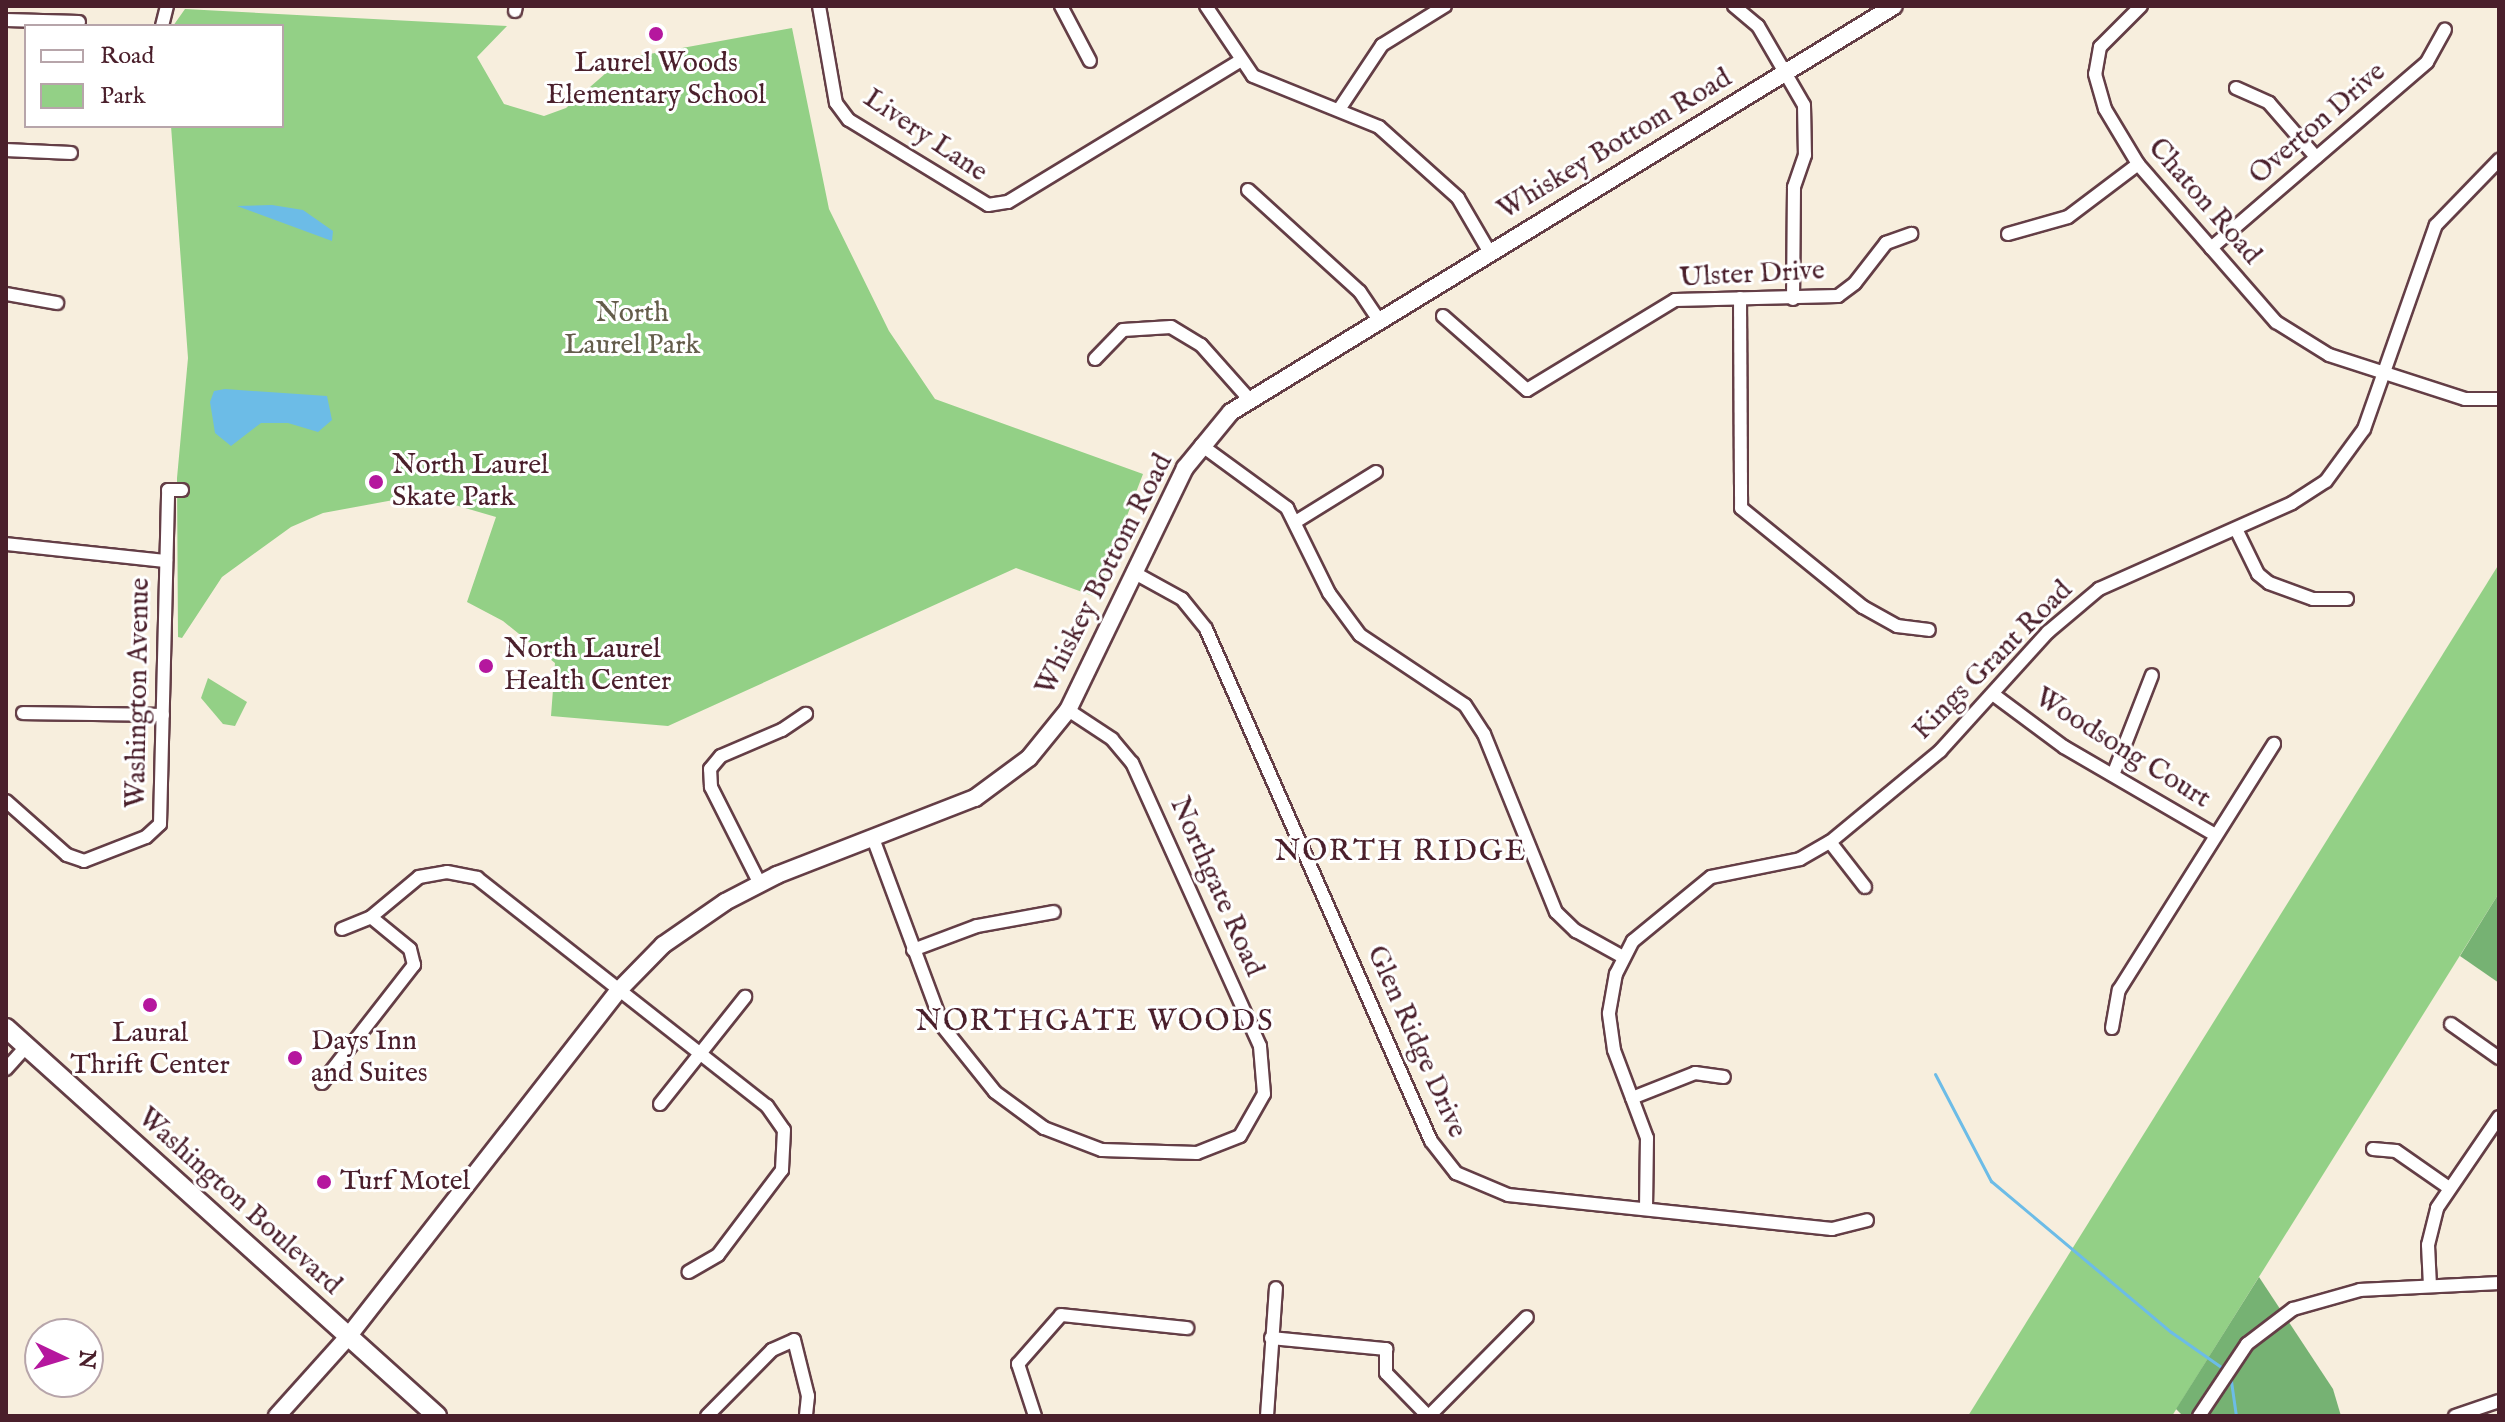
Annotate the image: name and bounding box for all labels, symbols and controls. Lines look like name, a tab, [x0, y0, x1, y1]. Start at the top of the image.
legend	[24, 24, 284, 128]
marker: Laurel Woods Elementary School	[647, 25, 665, 43]
text: Road	[100, 41, 154, 72]
place label: Laurel Woods Elementary School	[546, 47, 766, 113]
street label: Overton Drive	[2243, 56, 2393, 192]
street label: Whiskey Bottom Road	[1492, 62, 1738, 228]
text: Park	[100, 81, 146, 112]
street label: Livery Lane	[857, 82, 993, 190]
street label: Chaton Road	[2140, 132, 2268, 272]
street label: Ulster Drive	[1678, 254, 1826, 296]
park label: North Laurel Park	[564, 297, 700, 363]
place label: North Laurel Skate Park	[392, 449, 549, 515]
street label: Whiskey Bottom Road	[1030, 449, 1180, 701]
marker: North Laurel Skate Park	[367, 473, 385, 491]
street label: Kings Grant Road	[1906, 574, 2080, 748]
street label: Washington Avenue	[120, 577, 158, 809]
place label: North Laurel Health Center	[504, 633, 671, 699]
marker: North Laurel Health Center	[475, 655, 497, 677]
street label: Woodsong Court	[2028, 682, 2216, 816]
street label: Northgate Road	[1162, 792, 1270, 982]
district label: NORTH RIDGE	[1275, 834, 1527, 870]
street label: Glen Ridge Drive	[1359, 941, 1473, 1143]
marker: Laural Thrift Center	[141, 996, 159, 1014]
district label: NORTHGATE WOODS	[915, 1004, 1275, 1040]
place label: Laural Thrift Center	[70, 1017, 230, 1083]
place label: Days Inn and Suites	[311, 1025, 428, 1091]
marker: Days Inn and Suites	[286, 1049, 304, 1067]
street label: Washington Boulevard	[130, 1101, 348, 1303]
place label: Turf Motel	[340, 1165, 470, 1199]
marker: Turf Motel	[315, 1173, 333, 1191]
north arrow	[24, 1318, 104, 1398]
text: N	[71, 1349, 101, 1370]

